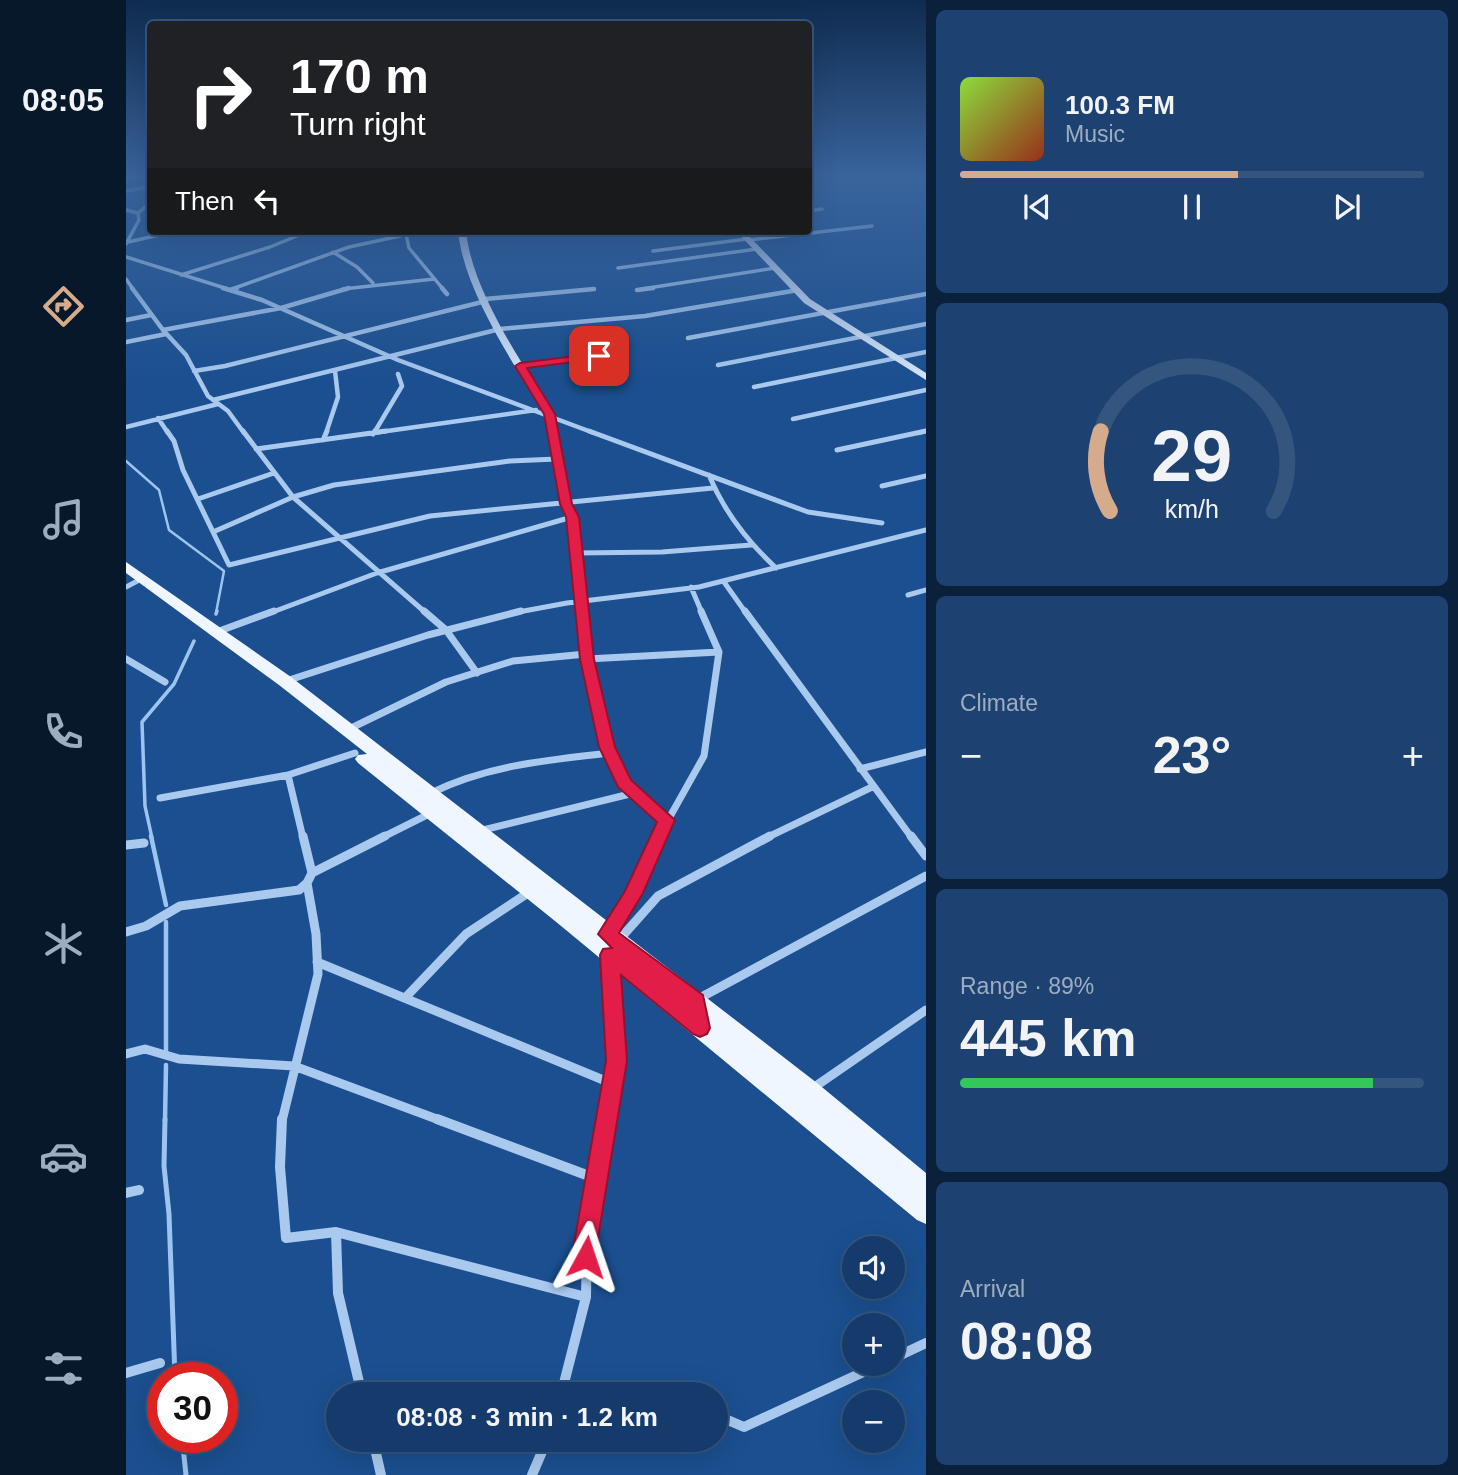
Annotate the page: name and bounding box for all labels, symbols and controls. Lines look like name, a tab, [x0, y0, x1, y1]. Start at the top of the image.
icon: right	[175, 49, 266, 140]
text: 170 m	[290, 49, 429, 103]
text: 08:05	[22, 82, 104, 118]
text: 100.3 FM	[1065, 90, 1175, 120]
text: Turn right	[290, 106, 426, 142]
text: Music	[1065, 121, 1125, 147]
icon: left	[248, 182, 286, 220]
text: Then	[175, 186, 234, 216]
icon: previous	[1018, 188, 1056, 226]
icon: pause	[1173, 188, 1211, 226]
icon: next	[1328, 188, 1366, 226]
icon: directions	[39, 282, 88, 331]
pin	[569, 326, 629, 386]
icon: arrive	[580, 337, 618, 375]
text: 29	[1152, 415, 1232, 496]
text: km/h	[1165, 494, 1219, 522]
icon: music	[39, 495, 88, 544]
text: Climate	[960, 690, 1038, 716]
icon: phone	[39, 707, 88, 756]
text: 23°	[1153, 726, 1231, 784]
text: −	[960, 735, 982, 777]
text: +	[1402, 735, 1424, 777]
icon: climate	[39, 919, 88, 968]
text: Range · 89%	[960, 973, 1094, 999]
text: 445 km	[960, 1009, 1136, 1067]
icon: car	[39, 1132, 88, 1181]
position arrow	[549, 1220, 623, 1294]
map controls	[842, 1236, 905, 1453]
button: sound	[842, 1236, 905, 1299]
text: Arrival	[960, 1276, 1025, 1302]
text: 08:08	[960, 1312, 1093, 1370]
button: +	[842, 1313, 905, 1376]
icon: filters	[39, 1344, 88, 1393]
speed limit sign: 30	[147, 1362, 238, 1453]
button: −	[842, 1390, 905, 1453]
text: 08:08 · 3 min · 1.2 km	[396, 1402, 658, 1432]

